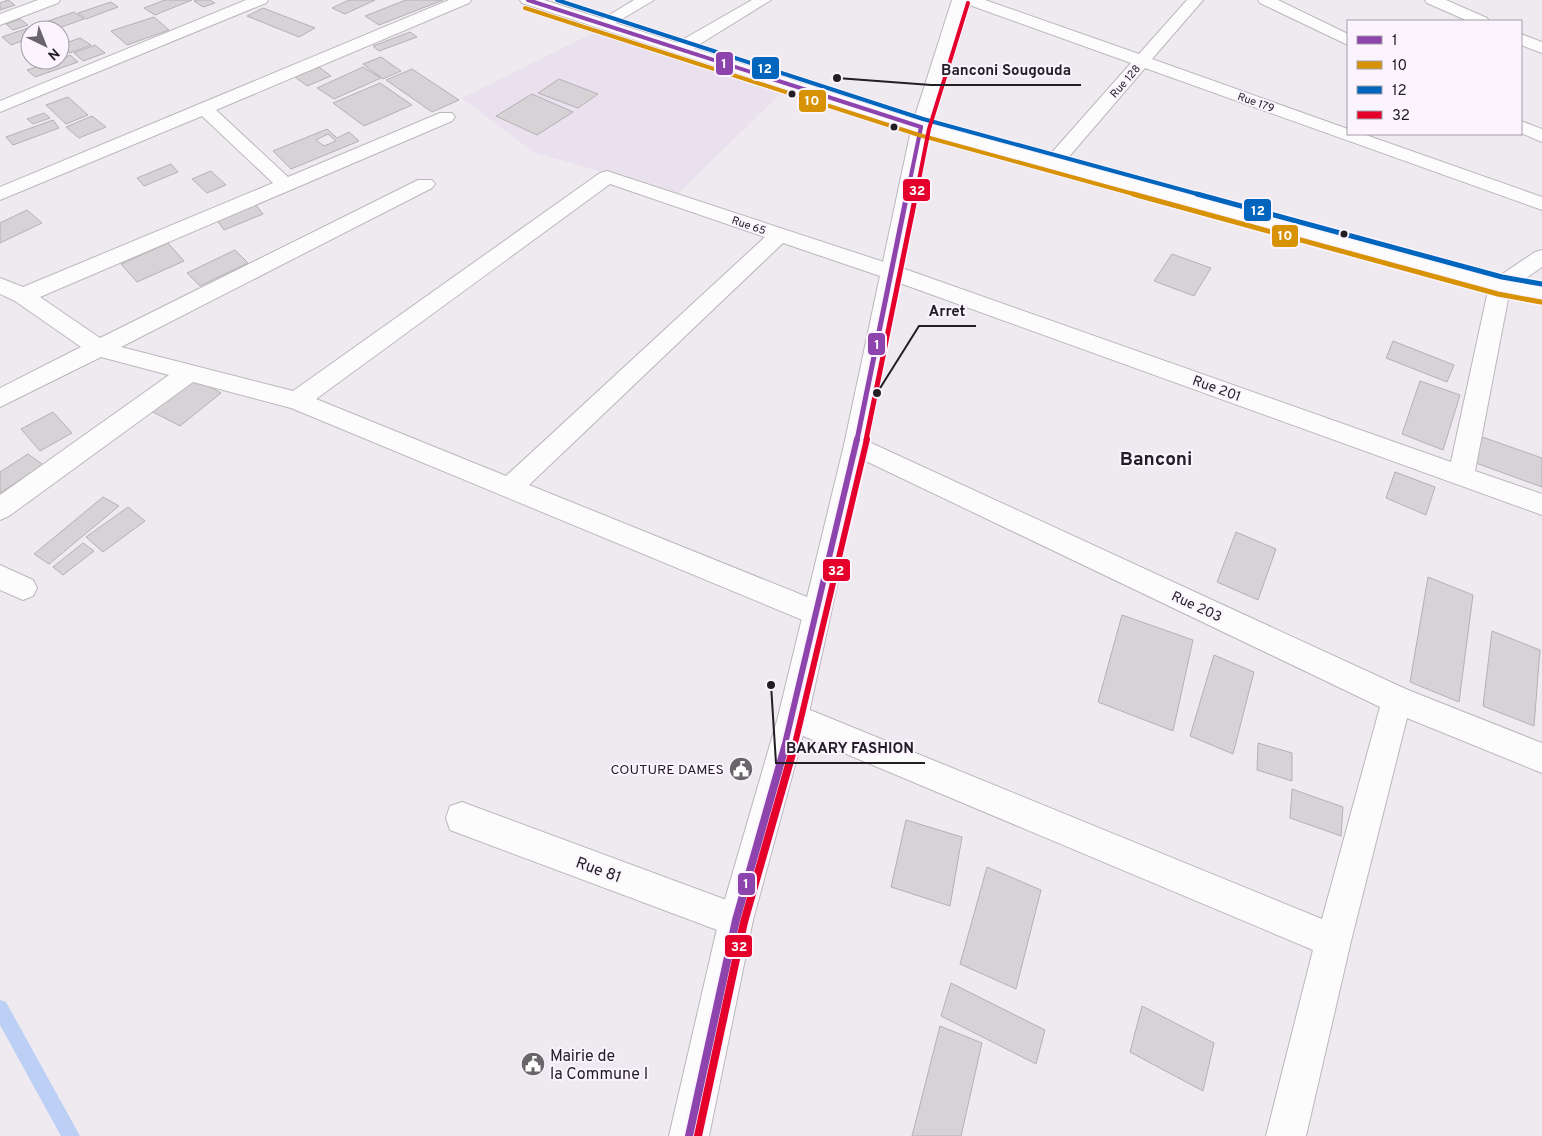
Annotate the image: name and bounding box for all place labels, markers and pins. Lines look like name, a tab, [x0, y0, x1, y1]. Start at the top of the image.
callout: Banconi Sougouda	[931, 55, 1081, 85]
unlabelled marker	[787, 89, 797, 99]
unlabelled marker	[889, 122, 899, 132]
unlabelled marker	[1339, 229, 1349, 239]
callout: Arret	[919, 296, 976, 326]
callout: BAKARY FASHION	[776, 733, 925, 763]
public building icon: COUTURE DAMES	[728, 756, 754, 782]
place label: COUTURE DAMES	[611, 762, 724, 779]
place label: Mairie de la Commune I	[550, 1047, 648, 1085]
public building icon: Mairie de la Commune I	[520, 1051, 546, 1077]

